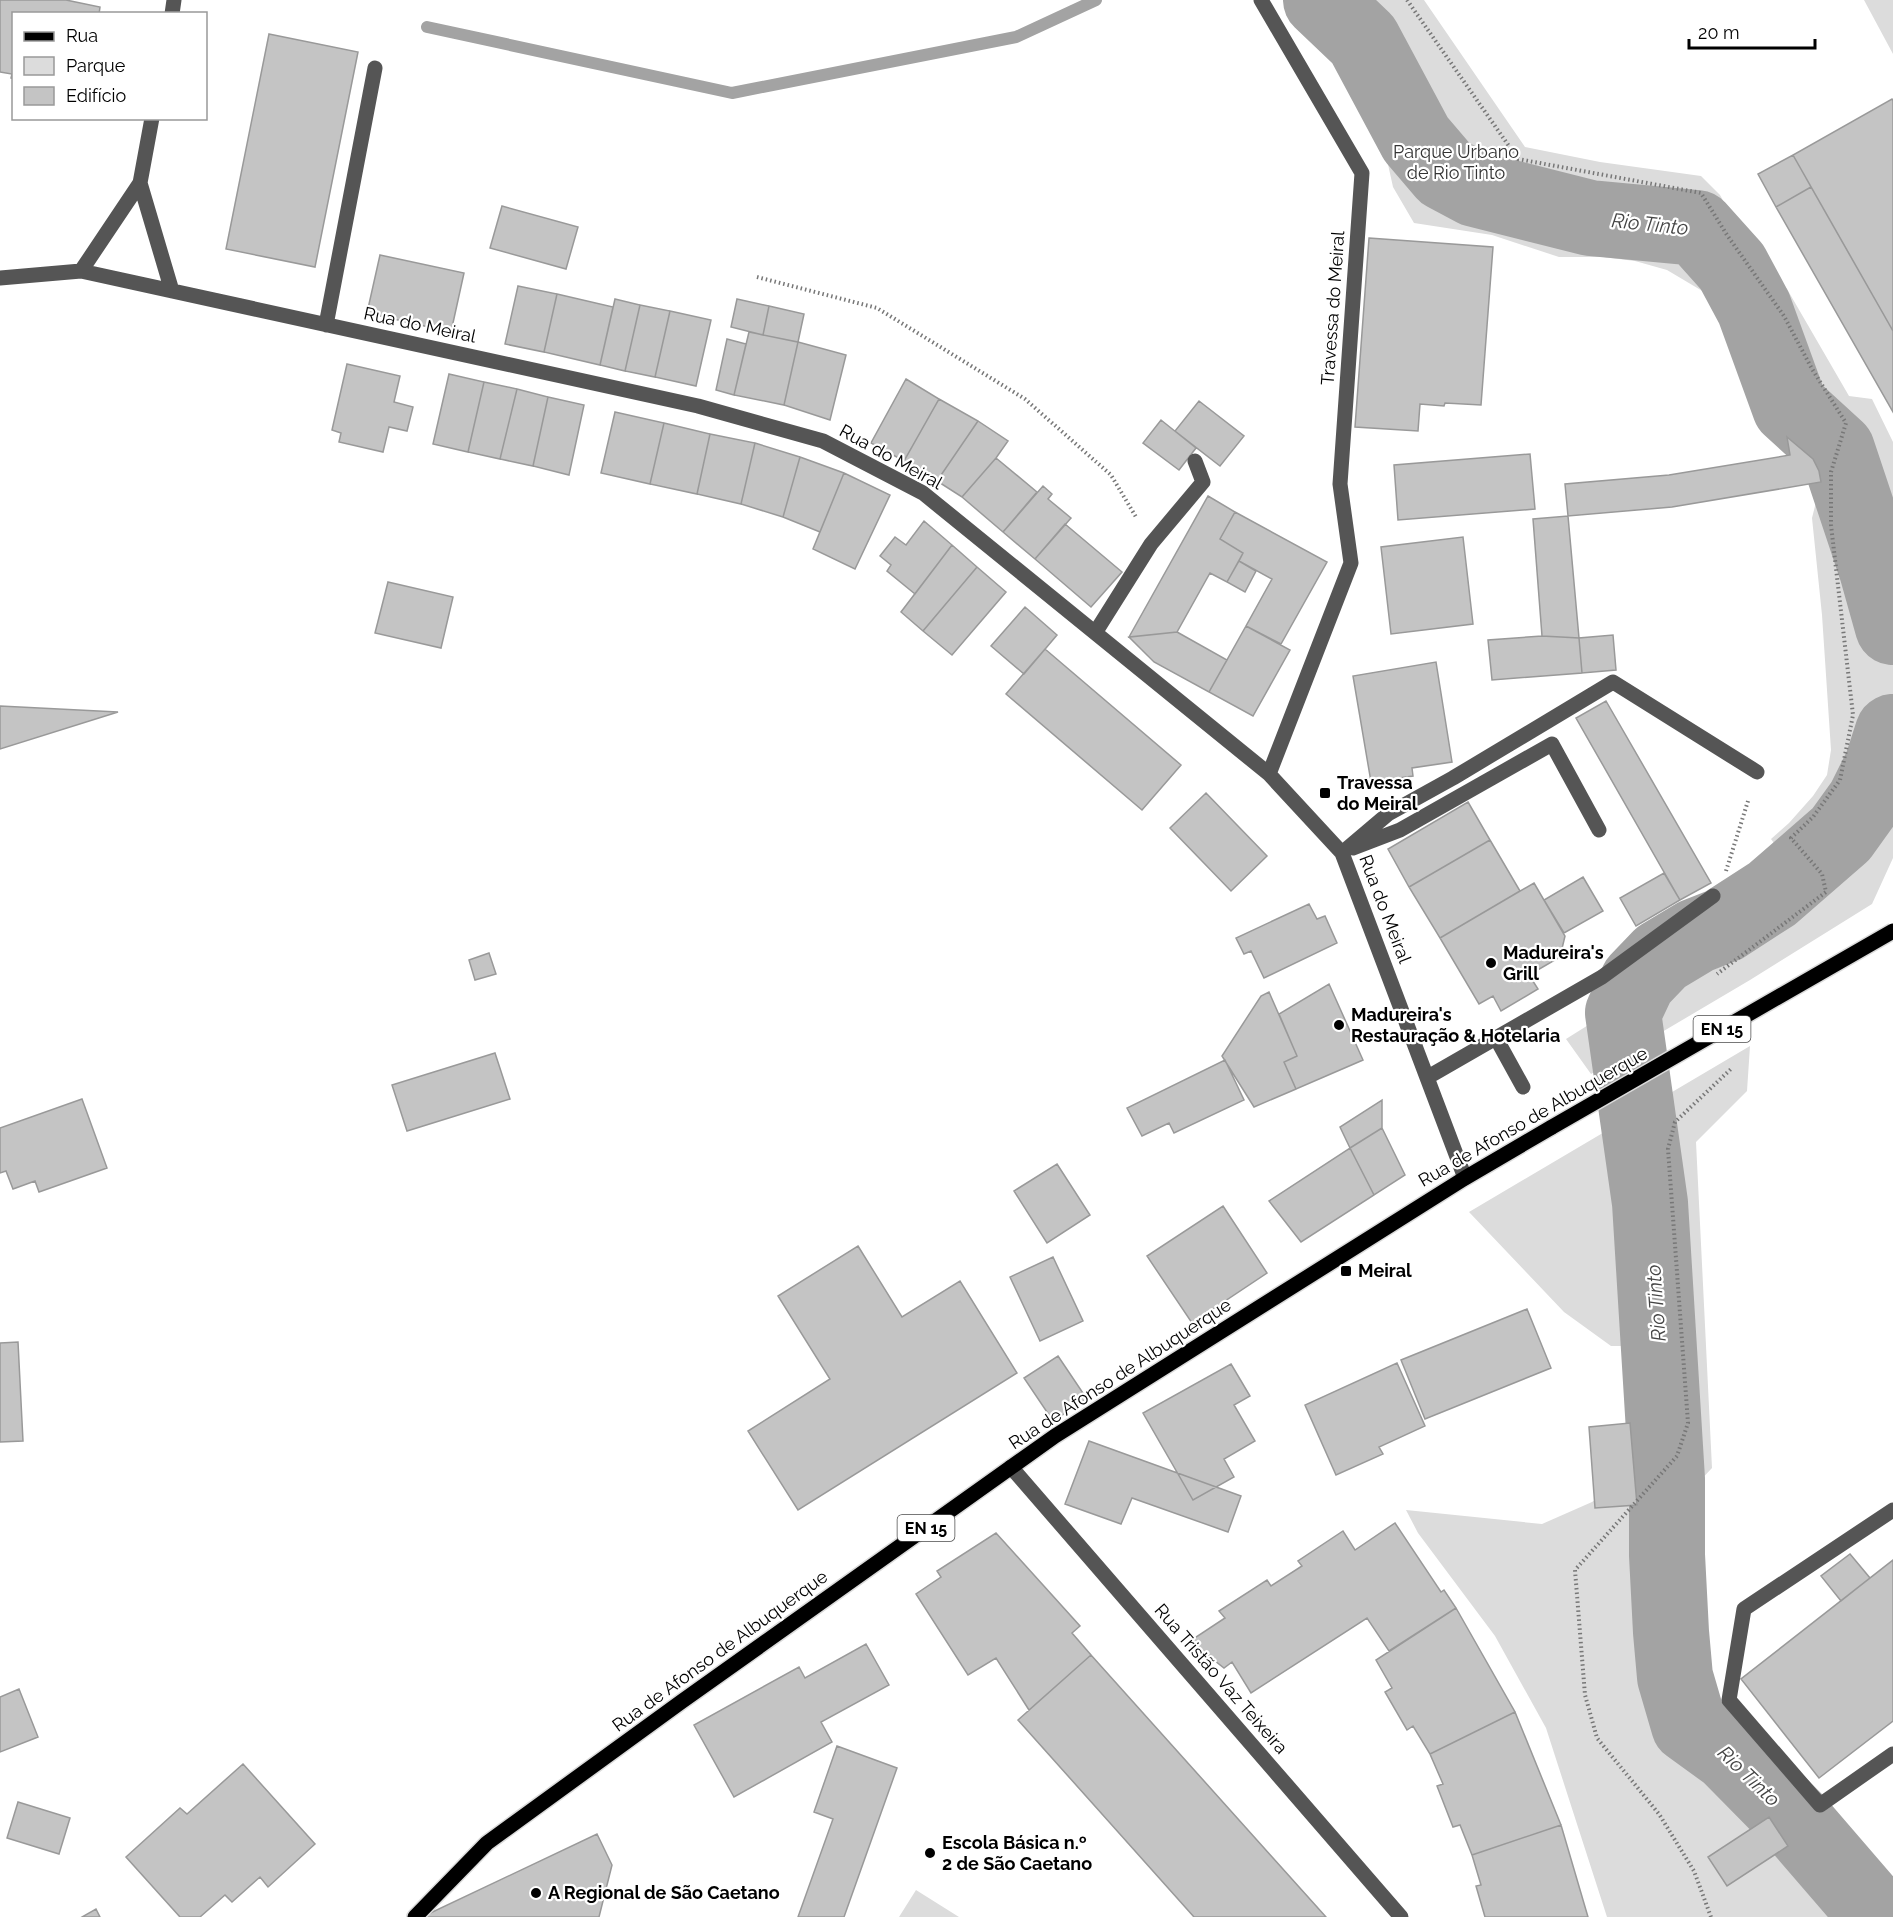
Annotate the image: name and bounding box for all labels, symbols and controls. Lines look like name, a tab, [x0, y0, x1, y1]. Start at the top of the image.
legend	[12, 12, 207, 120]
scale bar	[1689, 12, 1815, 50]
text: 20 m	[1698, 22, 1740, 43]
text: Rua	[66, 25, 98, 46]
text: Parque	[66, 55, 126, 76]
text: Edifício	[66, 85, 126, 106]
park label: Parque Urbano de Rio Tinto	[1393, 141, 1519, 183]
water label: Rio Tinto	[1610, 208, 1690, 240]
street label: Travessa do Meiral	[1317, 230, 1348, 386]
street label: Rua do Meiral	[362, 302, 478, 347]
street label: Rua do Meiral	[836, 420, 946, 494]
place label: Travessa do Meiral	[1337, 772, 1418, 814]
marker: Travessa do Meiral	[1318, 786, 1332, 800]
street label: Rua do Meiral	[1355, 852, 1416, 966]
place label: Madureira's Grill	[1503, 942, 1604, 984]
marker: Madureira's Grill	[1484, 956, 1498, 970]
place label: Madureira's Restauração & Hotelaria	[1351, 1004, 1560, 1046]
road number: EN 15	[1694, 1016, 1750, 1042]
marker: Madureira's Restauração & Hotelaria	[1332, 1018, 1346, 1032]
street label: Rua de Afonso de Albuquerque	[1415, 1042, 1651, 1191]
place label: Meiral	[1358, 1260, 1412, 1281]
marker: Meiral	[1339, 1264, 1353, 1278]
water label: Rio Tinto	[1641, 1264, 1671, 1342]
street label: Rua de Afonso de Albuquerque	[1005, 1294, 1235, 1453]
road number: EN 15	[898, 1515, 954, 1541]
street label: Rua de Afonso de Albuquerque	[608, 1565, 832, 1736]
street label: Rua Tristão Vaz Teixeira	[1151, 1599, 1292, 1758]
water label: Rio Tinto	[1713, 1741, 1785, 1811]
place label: Escola Básica n.º 2 de São Caetano	[942, 1832, 1092, 1874]
marker: Escola Básica n.º 2 de São Caetano	[923, 1846, 937, 1860]
place label: A Regional de São Caetano	[548, 1882, 780, 1903]
marker: A Regional de São Caetano	[529, 1886, 543, 1900]

